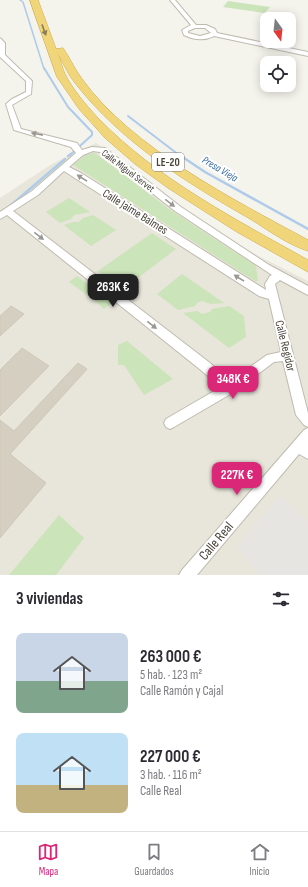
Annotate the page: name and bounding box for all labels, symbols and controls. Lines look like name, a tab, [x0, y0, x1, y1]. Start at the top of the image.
north arrow	[260, 12, 296, 48]
map controls	[260, 12, 296, 92]
one-way arrow	[42, 25, 48, 37]
button: locate	[260, 56, 296, 92]
one-way arrow	[30, 131, 43, 137]
street label: Calle Miguel Servet	[99, 147, 157, 195]
road number: LE-20	[152, 153, 184, 171]
water label: Presa Vieja	[200, 153, 241, 185]
one-way arrow	[76, 175, 88, 182]
street label: Calle Jaime Balmes	[100, 186, 170, 238]
one-way arrow	[165, 199, 176, 207]
one-way arrow	[33, 231, 44, 240]
pin: 263K €	[80, 274, 146, 308]
one-way arrow	[234, 274, 244, 282]
text: 263K €	[97, 279, 129, 295]
street label: Calle Regidor	[271, 319, 299, 374]
one-way arrow	[147, 320, 158, 329]
pin: 348K €	[200, 366, 266, 400]
text: 348K €	[216, 371, 250, 387]
pin: 227K €	[204, 462, 270, 496]
text: 227K €	[221, 467, 253, 483]
street label: Calle Real	[195, 518, 237, 564]
icon: filters	[270, 588, 292, 610]
text: 3 viviendas	[16, 589, 83, 609]
text: 263 000 €	[140, 647, 201, 667]
icon: home	[48, 649, 96, 697]
text: 5 hab. · 123 m²	[140, 667, 202, 683]
text: Calle Ramón y Cajal	[140, 683, 223, 699]
text: 227 000 €	[140, 747, 201, 767]
icon: home	[48, 749, 96, 797]
text: 3 hab. · 116 m²	[140, 767, 202, 783]
text: Calle Real	[140, 783, 182, 799]
tab: Mapa	[37, 841, 59, 878]
tab: Guardados	[134, 841, 174, 878]
tab: Inicio	[249, 841, 271, 878]

